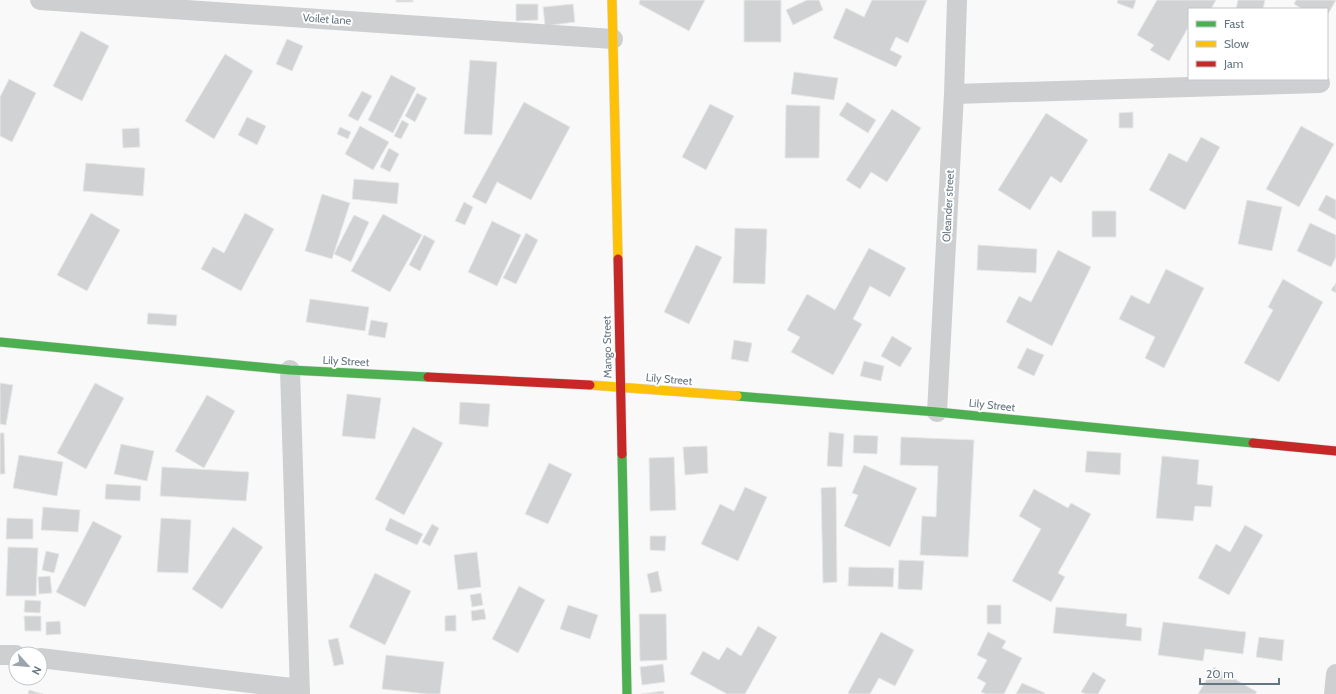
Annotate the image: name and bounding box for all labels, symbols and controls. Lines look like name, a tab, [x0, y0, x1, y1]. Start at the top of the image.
legend	[1188, 8, 1328, 80]
street label: Voilet lane	[302, 10, 352, 28]
text: Fast	[1224, 16, 1244, 31]
text: Slow	[1224, 36, 1249, 51]
text: Jam	[1223, 56, 1243, 71]
street label: Oleander street	[939, 169, 957, 242]
street label: Mango Street	[599, 315, 615, 378]
street label: Lily Street	[322, 353, 370, 369]
street label: Lily Street	[645, 370, 693, 388]
street label: Lily Street	[968, 396, 1016, 414]
north arrow	[8, 646, 48, 686]
scale bar	[1200, 660, 1279, 686]
text: N	[29, 664, 45, 677]
text: 20 m	[1206, 666, 1234, 681]

